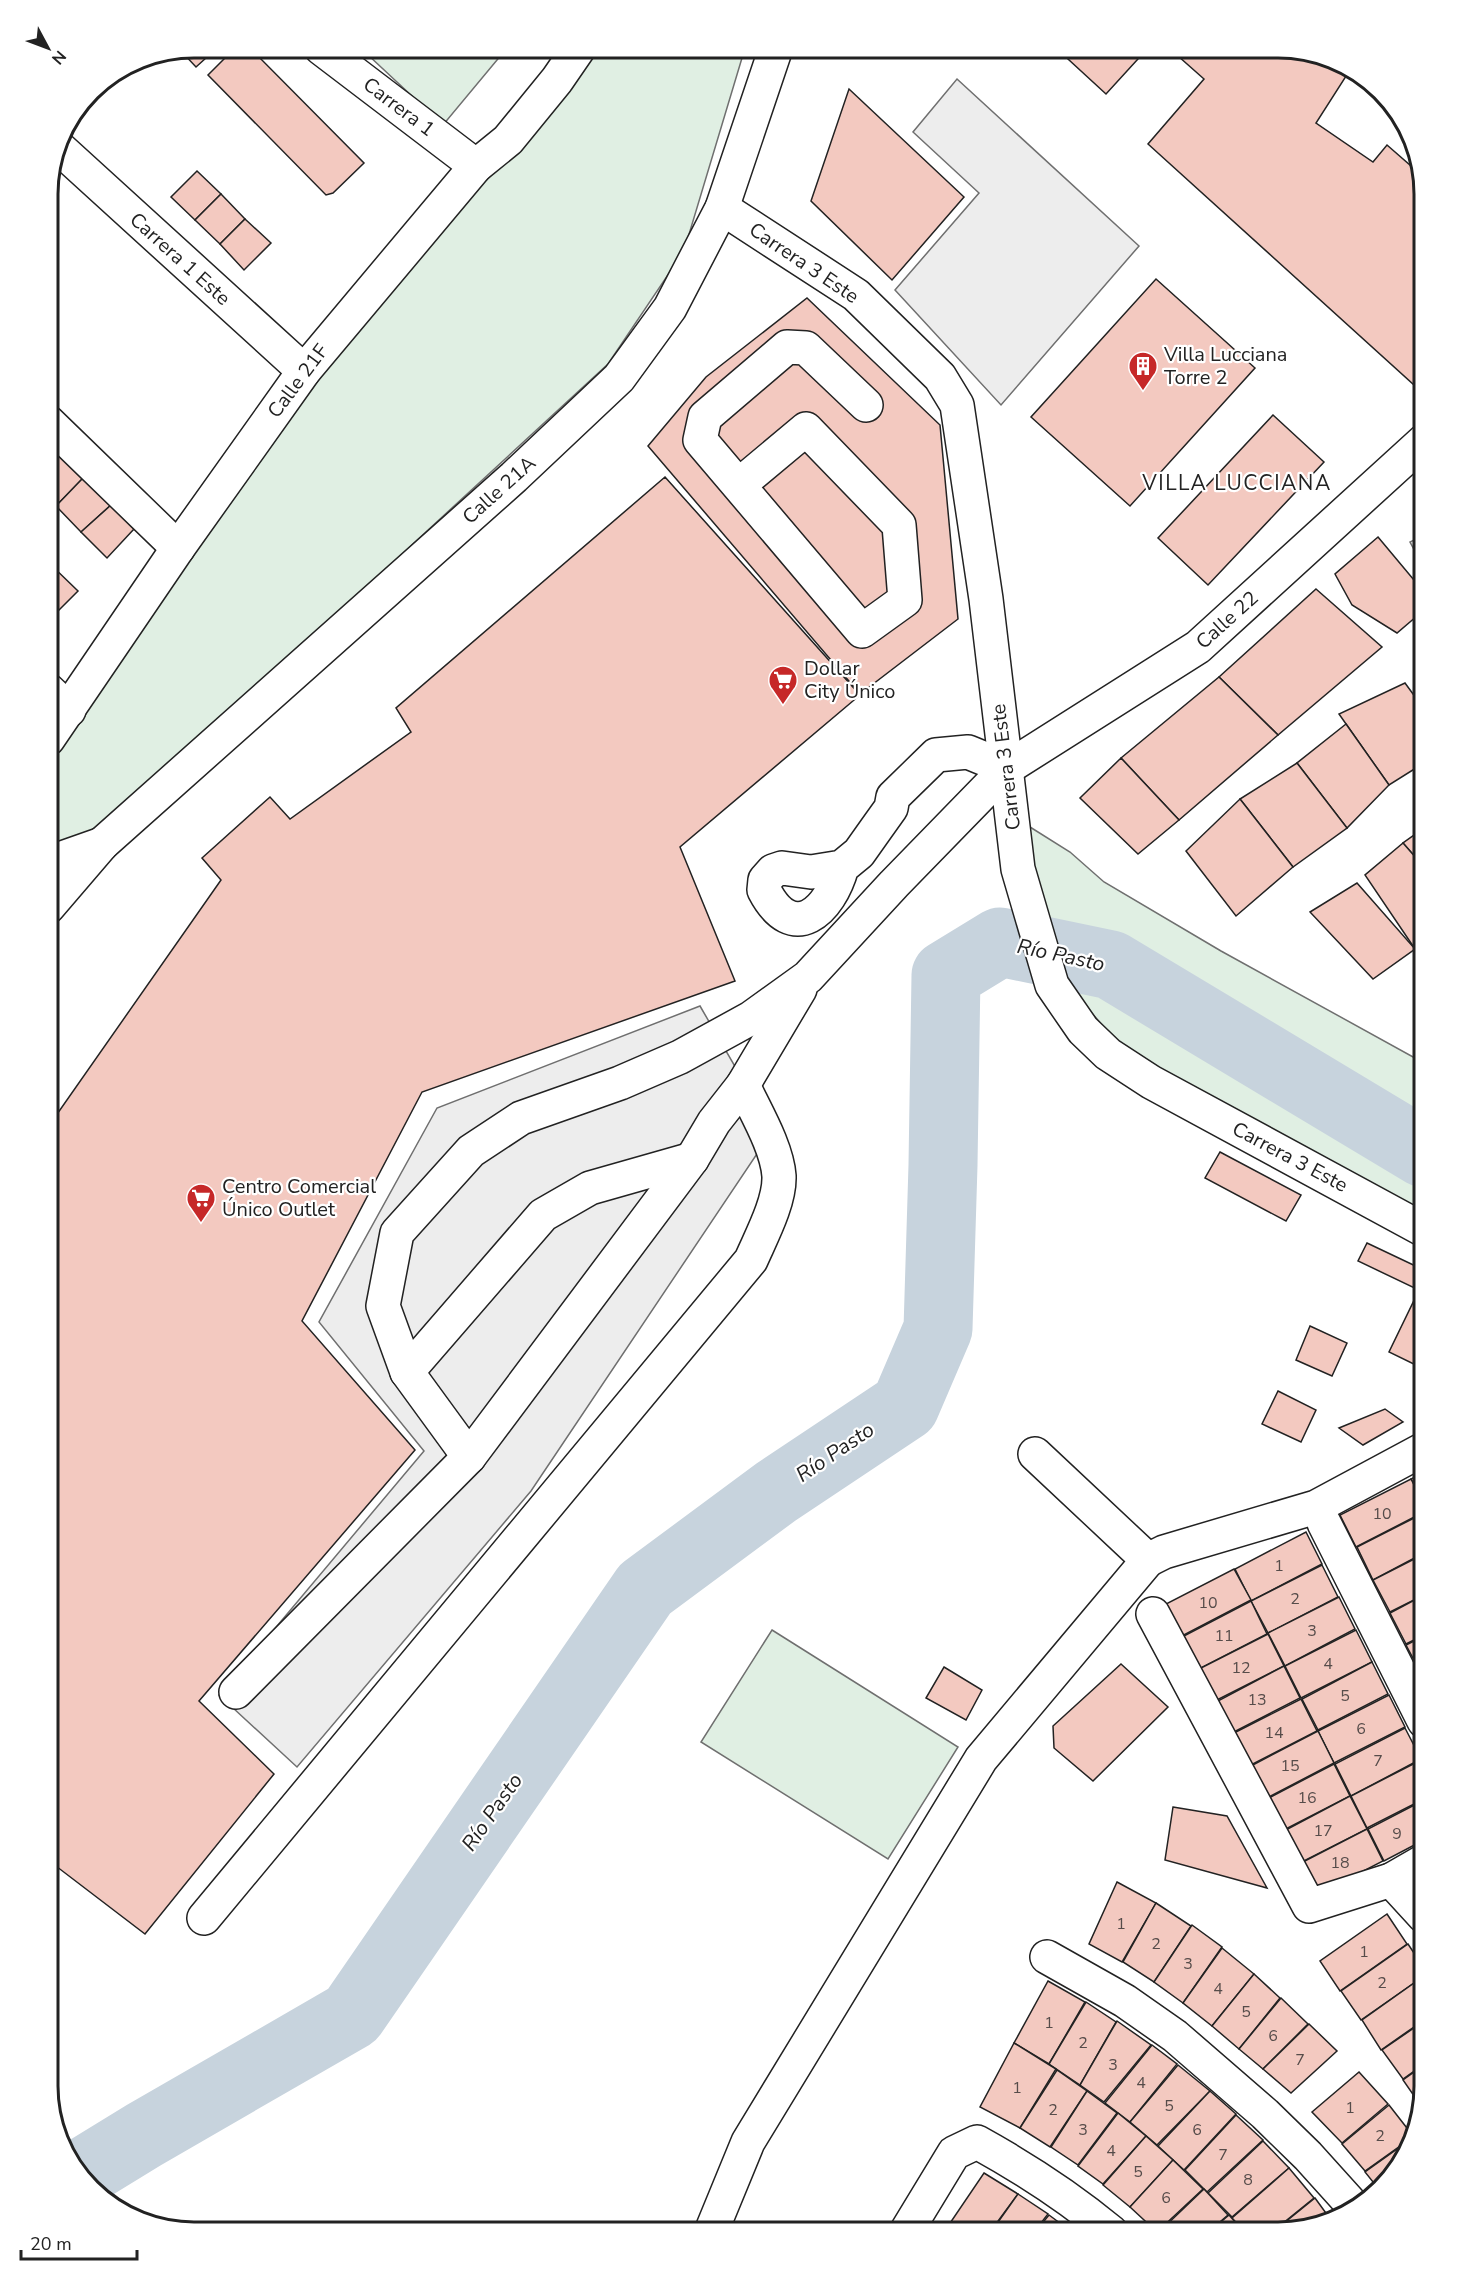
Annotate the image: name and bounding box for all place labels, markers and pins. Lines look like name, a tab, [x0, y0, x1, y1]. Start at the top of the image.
place label: Villa Lucciana Torre 2	[1163, 341, 1287, 391]
building icon: Villa Lucciana Torre 2	[1127, 350, 1159, 392]
place label: Dollar City Único	[804, 655, 895, 705]
supermarket icon: Dollar City Único	[767, 664, 799, 706]
place label: Centro Comercial Único Outlet	[222, 1173, 376, 1223]
supermarket icon: Centro Comercial Único Outlet	[185, 1182, 217, 1224]

